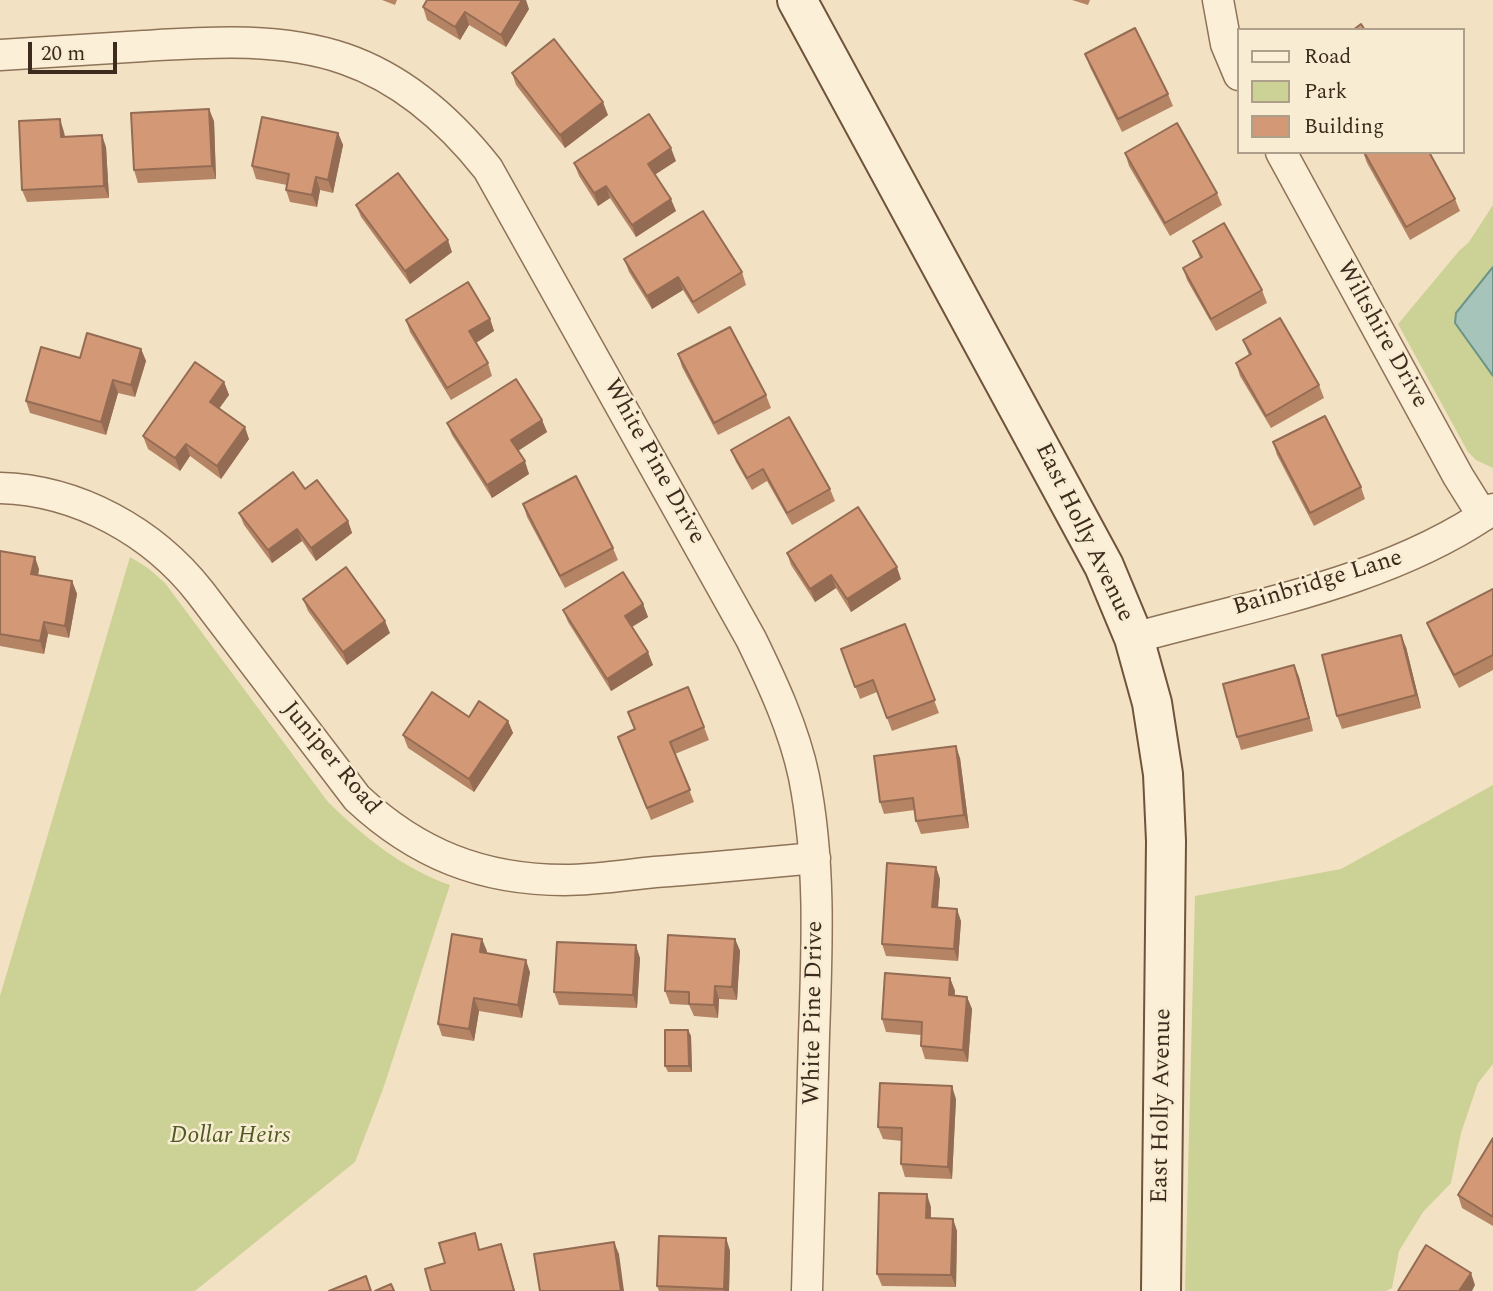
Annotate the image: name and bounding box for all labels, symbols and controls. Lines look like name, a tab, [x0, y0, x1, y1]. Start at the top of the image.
scale bar	[32, 28, 121, 72]
legend	[1238, 28, 1465, 154]
text: 20 m	[41, 38, 85, 70]
text: Road	[1304, 41, 1351, 73]
text: Park	[1304, 76, 1347, 108]
text: Building	[1304, 111, 1384, 143]
street label: Wiltshire Drive	[1329, 256, 1433, 414]
street label: White Pine Drive	[596, 374, 710, 550]
street label: East Holly Avenue	[1027, 439, 1139, 627]
street label: Bainbridge Lane	[1230, 545, 1406, 623]
street label: Juniper Road	[274, 697, 386, 821]
street label: White Pine Drive	[799, 921, 831, 1105]
street label: East Holly Avenue	[1147, 1008, 1179, 1204]
park label: Dollar Heirs	[170, 1123, 290, 1151]

